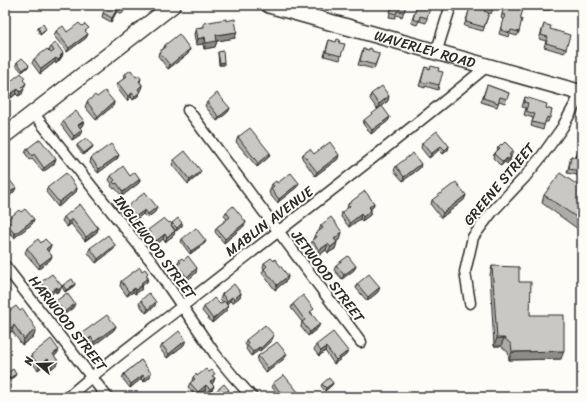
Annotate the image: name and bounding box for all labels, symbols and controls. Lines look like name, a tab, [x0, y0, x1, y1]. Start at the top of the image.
street label: WAVERLEY ROAD	[371, 23, 479, 76]
street label: GREENE STREET	[457, 136, 542, 231]
street label: MABLIN AVENUE	[220, 179, 320, 263]
street label: INGLEWOOD STREET	[106, 189, 203, 306]
street label: JETWOOD STREET	[284, 224, 372, 329]
street label: HARWOOD STREET	[22, 270, 114, 378]
north arrow	[18, 344, 58, 384]
text: N	[18, 354, 39, 369]

